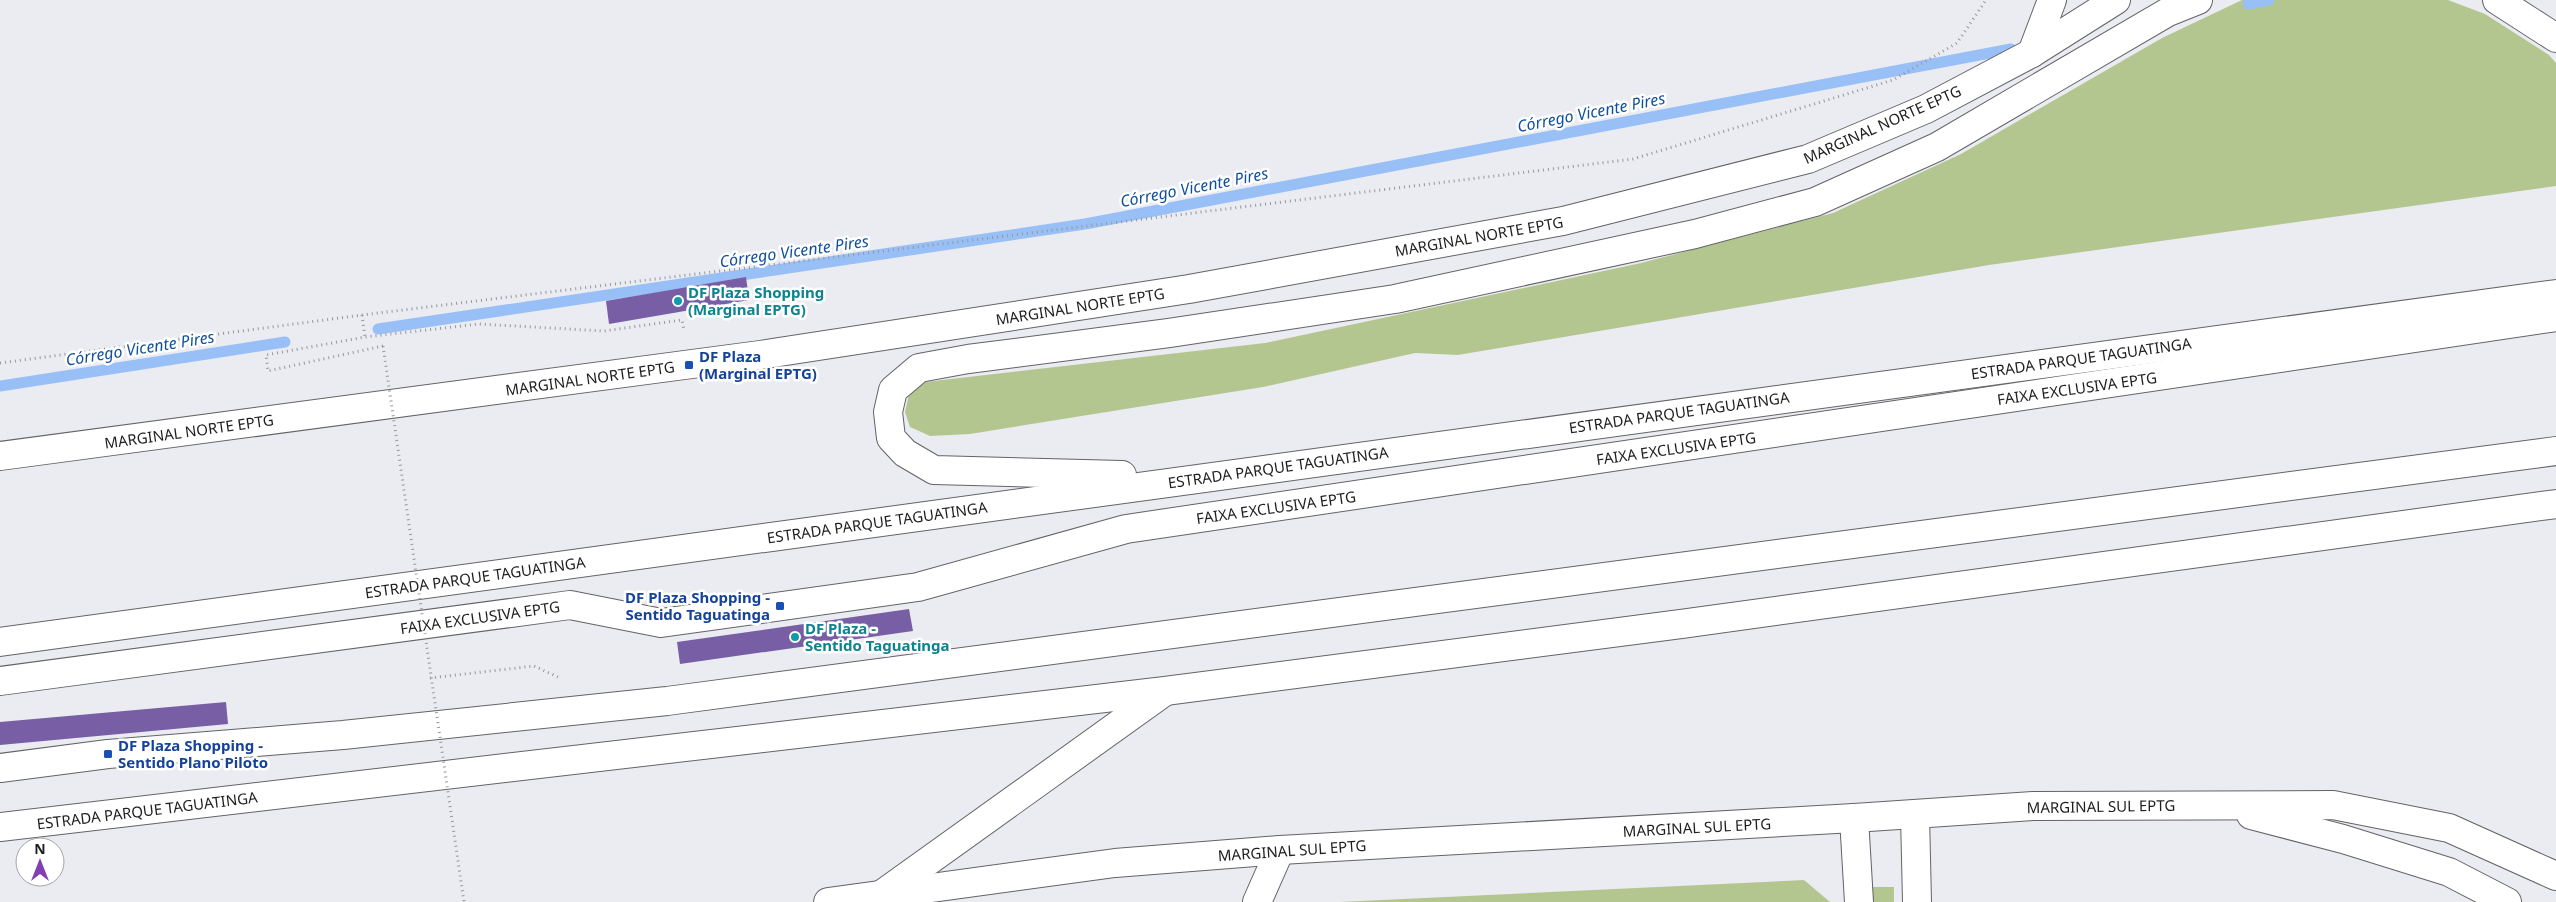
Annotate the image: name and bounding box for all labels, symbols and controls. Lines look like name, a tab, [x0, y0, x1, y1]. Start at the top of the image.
street label: MARGINAL NORTE EPTG	[1800, 80, 1964, 168]
water label: Córrego Vicente Pires	[1515, 87, 1667, 137]
water label: Córrego Vicente Pires	[1118, 162, 1270, 212]
street label: MARGINAL NORTE EPTG	[1393, 211, 1565, 261]
water label: Córrego Vicente Pires	[718, 230, 870, 272]
place label: DF Plaza Shopping (Marginal EPTG)	[688, 282, 824, 319]
street label: MARGINAL NORTE EPTG	[994, 283, 1166, 329]
marker: DF Plaza Shopping (Marginal EPTG)	[672, 295, 684, 307]
water label: Córrego Vicente Pires	[64, 325, 216, 371]
street label: ESTRADA PARQUE TAGUATINGA	[1970, 333, 2193, 383]
place label: DF Plaza (Marginal EPTG)	[699, 346, 817, 383]
street label: MARGINAL NORTE EPTG	[504, 356, 676, 400]
marker: DF Plaza (Marginal EPTG)	[683, 359, 695, 371]
street label: FAIXA EXCLUSIVA EPTG	[1996, 367, 2158, 409]
street label: ESTRADA PARQUE TAGUATINGA	[1568, 387, 1791, 437]
street label: MARGINAL NORTE EPTG	[103, 409, 275, 453]
street label: FAIXA EXCLUSIVA EPTG	[1595, 427, 1757, 469]
street label: ESTRADA PARQUE TAGUATINGA	[1167, 442, 1390, 492]
street label: FAIXA EXCLUSIVA EPTG	[1195, 486, 1357, 528]
street label: ESTRADA PARQUE TAGUATINGA	[766, 497, 989, 547]
street label: ESTRADA PARQUE TAGUATINGA	[364, 552, 587, 602]
place label: DF Plaza Shopping - Sentido Taguatinga	[625, 587, 770, 624]
street label: FAIXA EXCLUSIVA EPTG	[399, 596, 561, 638]
marker: DF Plaza Shopping - Sentido Taguatinga	[774, 600, 786, 612]
place label: DF Plaza - Sentido Taguatinga	[805, 618, 950, 655]
marker: DF Plaza - Sentido Taguatinga	[789, 631, 801, 643]
place label: DF Plaza Shopping - Sentido Plano Piloto	[118, 735, 268, 772]
marker: DF Plaza Shopping - Sentido Plano Piloto	[102, 748, 114, 760]
street label: ESTRADA PARQUE TAGUATINGA	[35, 786, 259, 833]
street label: MARGINAL SUL EPTG	[2027, 795, 2175, 817]
street label: MARGINAL SUL EPTG	[1622, 813, 1772, 841]
street label: MARGINAL SUL EPTG	[1217, 835, 1367, 865]
north arrow	[15, 837, 65, 887]
text: N	[34, 839, 46, 858]

